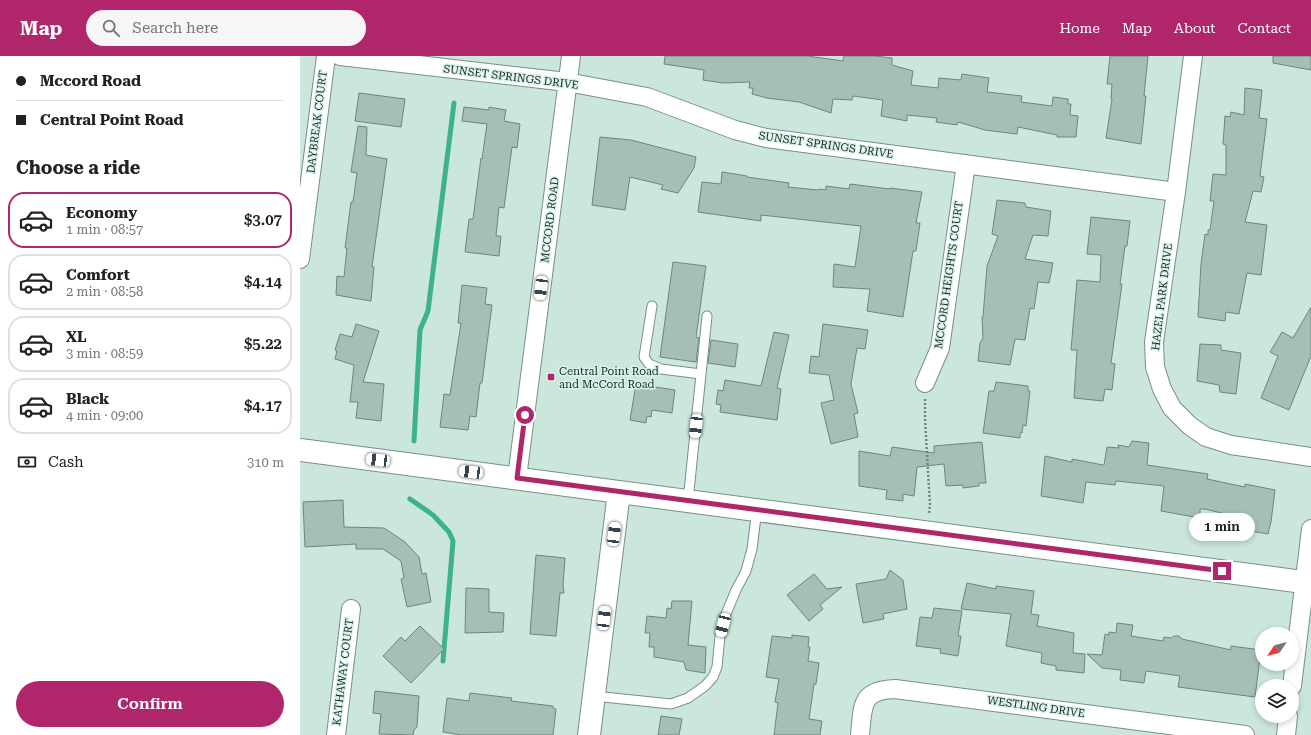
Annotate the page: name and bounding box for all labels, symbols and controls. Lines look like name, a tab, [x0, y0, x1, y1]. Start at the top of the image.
search box	[86, 10, 366, 46]
text: Map	[20, 17, 62, 40]
icon: search	[100, 17, 122, 39]
text: Search here	[132, 19, 218, 37]
text: Home	[1059, 20, 1100, 36]
text: Map	[1122, 20, 1152, 36]
text: About	[1174, 20, 1216, 36]
text: Contact	[1238, 20, 1291, 36]
street label: SUNSET SPRINGS DRIVE	[443, 62, 579, 92]
street label: DAYBREAK COURT	[304, 70, 330, 174]
text: Mccord Road	[40, 72, 141, 90]
text: Central Point Road	[40, 111, 184, 129]
street label: SUNSET SPRINGS DRIVE	[758, 129, 894, 161]
text: Choose a ride	[16, 157, 140, 178]
street label: MCCORD ROAD	[538, 176, 562, 264]
street label: MCCORD HEIGHTS COURT	[932, 200, 966, 350]
icon: car	[18, 202, 54, 238]
text: Economy	[66, 204, 137, 222]
text: $3.07	[244, 211, 282, 229]
text: 1 min · 08:57	[66, 222, 143, 237]
street label: HAZEL PARK DRIVE	[1149, 243, 1175, 351]
icon: car	[18, 264, 54, 300]
text: Comfort	[66, 266, 130, 284]
text: $4.14	[244, 273, 282, 291]
car	[534, 275, 548, 301]
text: 2 min · 08:58	[66, 284, 143, 299]
icon: car	[18, 326, 54, 362]
text: XL	[66, 328, 87, 346]
text: $5.22	[244, 335, 282, 353]
text: 3 min · 08:59	[66, 346, 143, 361]
place label: Central Point Road and McCord Road	[559, 365, 659, 391]
marker: Central Point Road and McCord Road	[546, 372, 556, 382]
icon: car	[18, 388, 54, 424]
text: Black	[66, 390, 109, 408]
text: $4.17	[244, 397, 282, 415]
route start	[516, 406, 534, 424]
text: 4 min · 09:00	[66, 408, 143, 423]
car	[689, 413, 703, 439]
icon: cash	[16, 451, 38, 473]
text: Cash	[48, 453, 84, 471]
car	[365, 453, 391, 467]
text: 310 m	[247, 455, 284, 470]
car	[458, 465, 484, 479]
callout: 1 min	[1189, 513, 1255, 541]
text: 1 min	[1204, 519, 1240, 534]
car	[607, 521, 621, 547]
route end	[1213, 562, 1231, 580]
car	[597, 605, 611, 631]
car	[714, 612, 732, 638]
street label: KATHAWAY COURT	[330, 618, 356, 726]
north arrow	[1255, 627, 1299, 671]
map controls	[1255, 627, 1299, 723]
button: layers	[1255, 679, 1299, 723]
button: Confirm	[16, 681, 284, 727]
street label: WESTLING DRIVE	[986, 694, 1086, 720]

